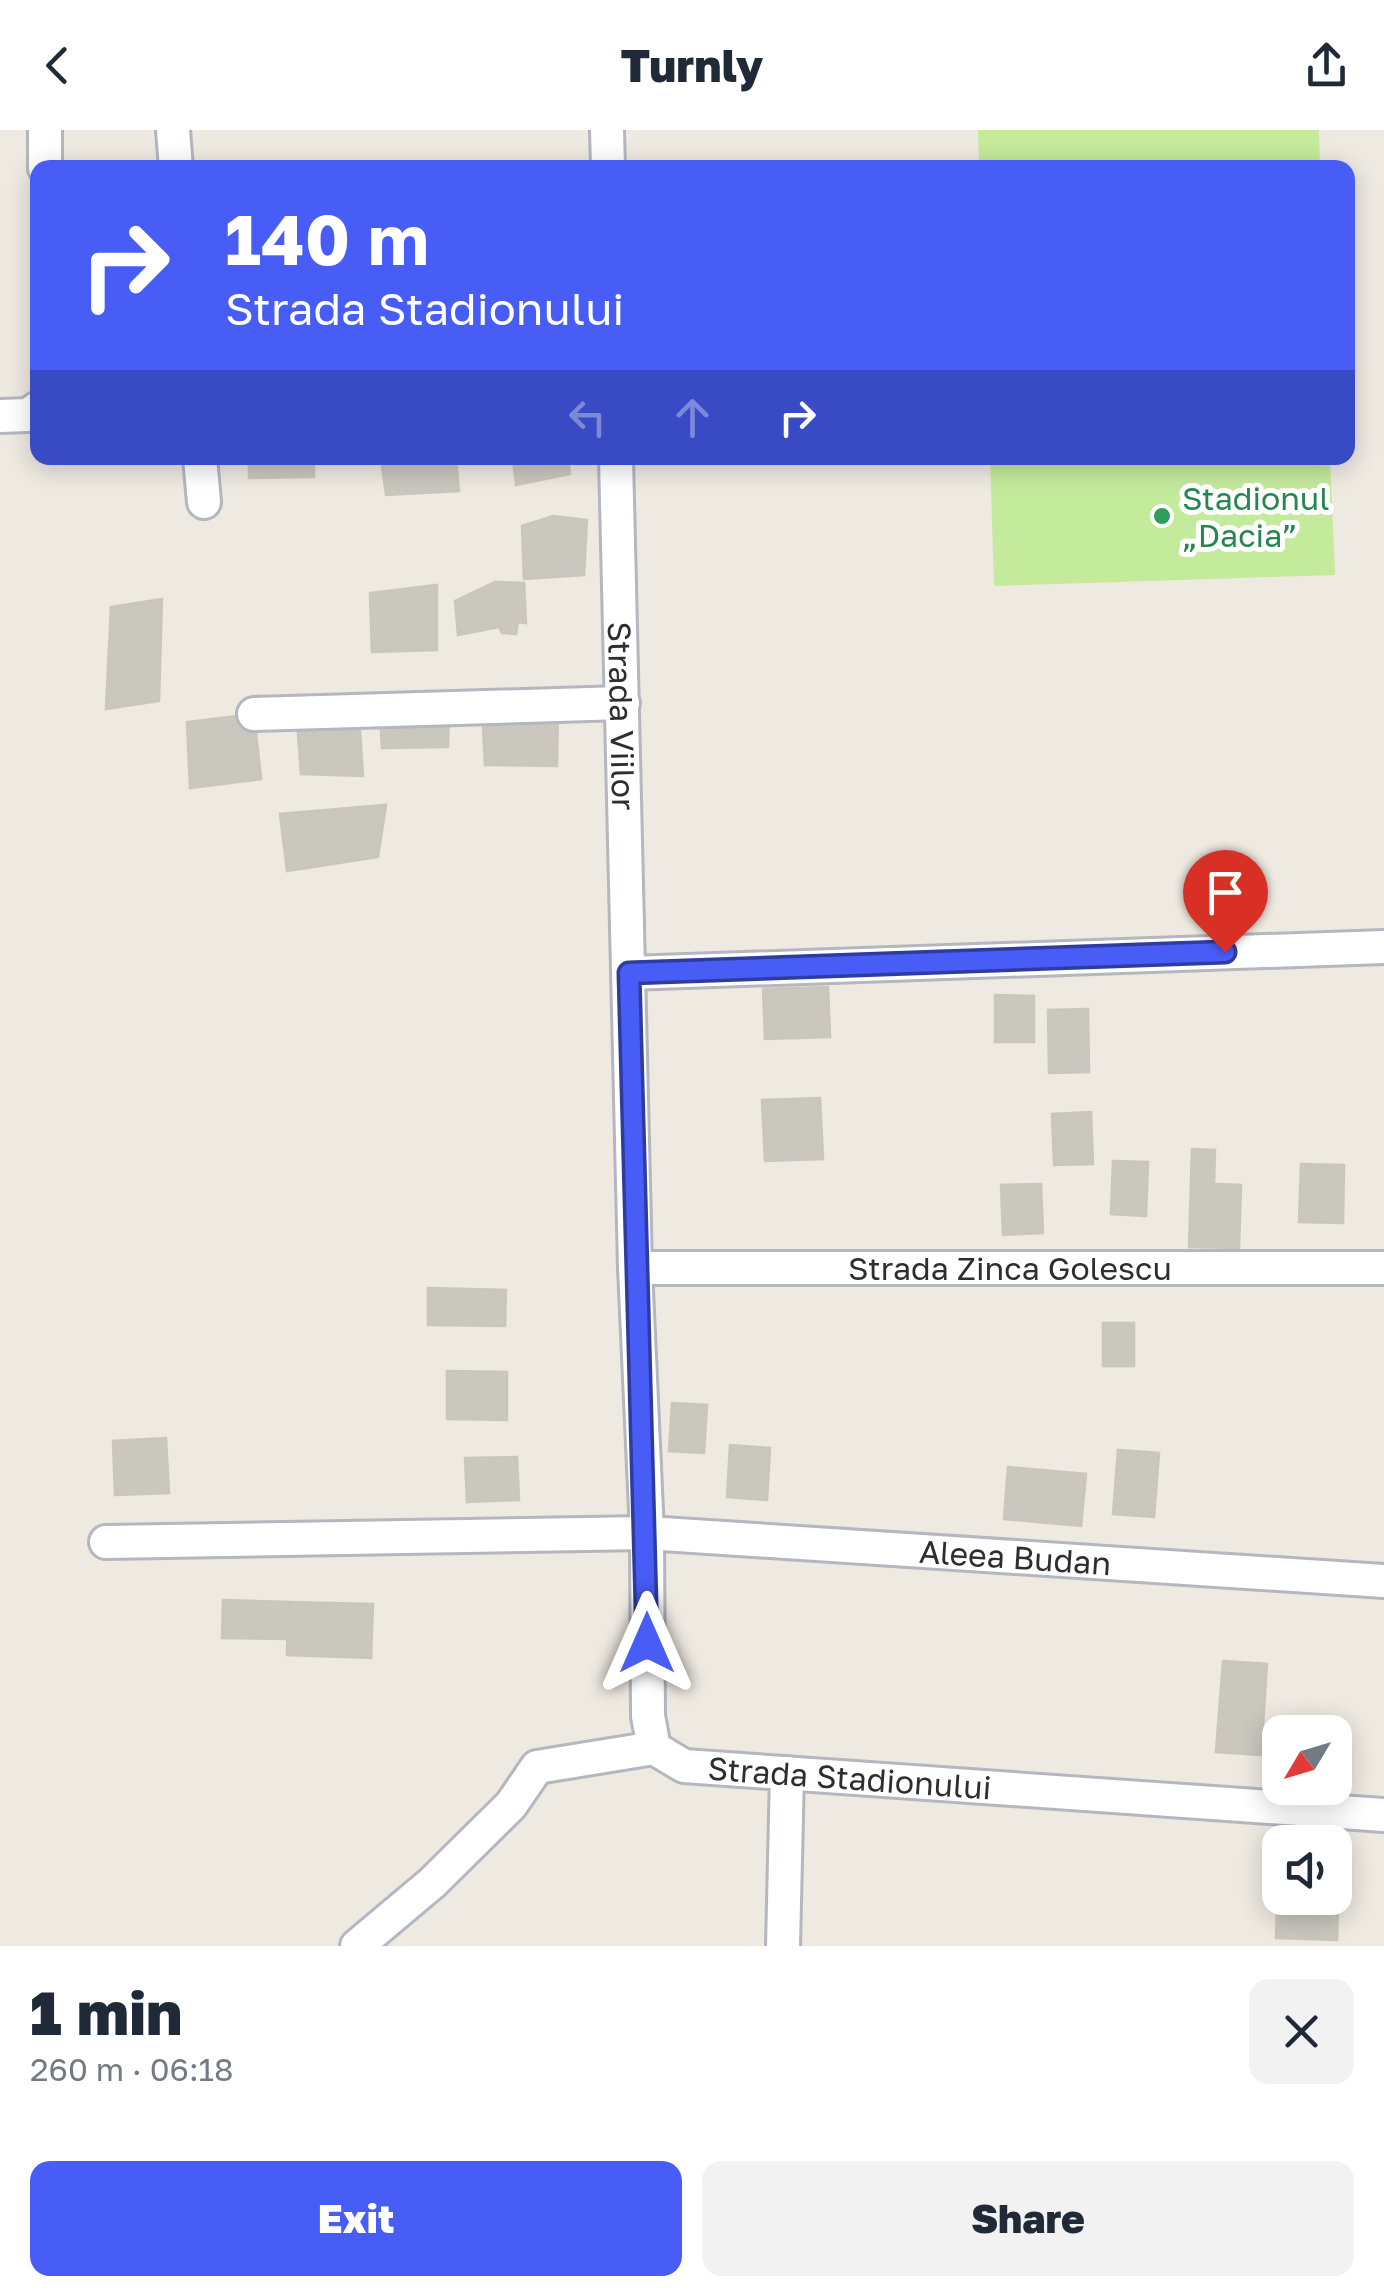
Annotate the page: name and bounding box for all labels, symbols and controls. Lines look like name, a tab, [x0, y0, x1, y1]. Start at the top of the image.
icon: back	[30, 38, 85, 93]
text: Turnly	[621, 38, 763, 92]
icon: share	[1299, 38, 1354, 93]
text: 140 m	[225, 196, 429, 280]
icon: right	[60, 200, 190, 330]
text: Strada Stadionului	[225, 281, 624, 335]
icon: left	[560, 390, 615, 445]
icon: ahead	[665, 390, 720, 445]
icon: right	[770, 390, 825, 445]
place label: Stadionul „Dacia”	[1182, 479, 1329, 554]
marker: Stadionul „Dacia”	[1151, 505, 1173, 527]
street label: Strada Viilor	[601, 621, 643, 811]
pin	[1183, 850, 1268, 953]
icon: arrive	[1198, 865, 1253, 920]
street label: Strada Zinca Golescu	[848, 1249, 1172, 1287]
street label: Aleea Budan	[918, 1532, 1112, 1582]
position arrow	[595, 1591, 699, 1695]
north arrow	[1262, 1715, 1352, 1805]
map controls	[1262, 1715, 1352, 1915]
street label: Strada Stadionului	[706, 1749, 993, 1806]
button: sound	[1262, 1825, 1352, 1915]
text: 1 min	[30, 1976, 182, 2048]
button: close	[1249, 1979, 1354, 2084]
text: 260 m · 06:18	[30, 2050, 234, 2088]
button: Exit	[30, 2161, 682, 2276]
button: Share	[702, 2161, 1354, 2276]

